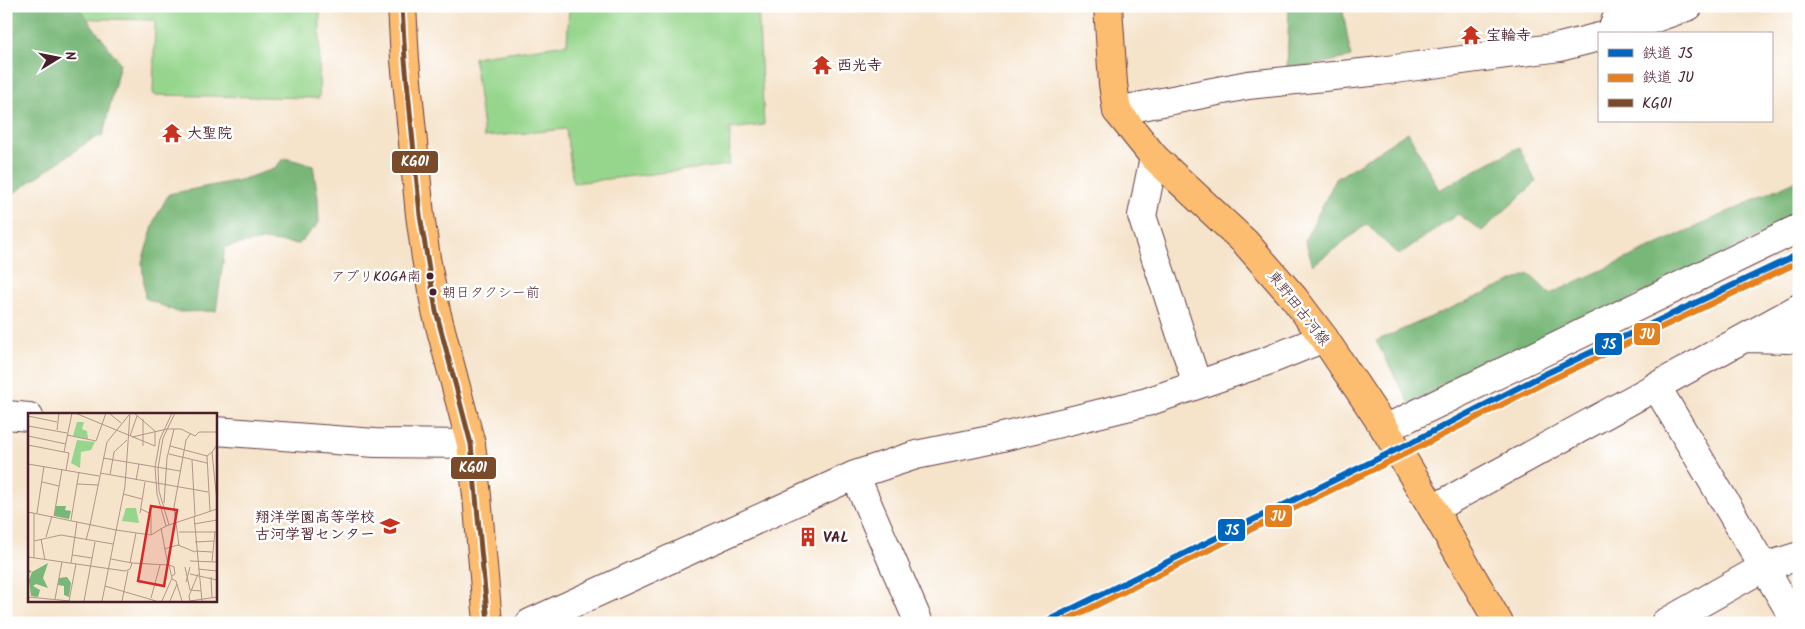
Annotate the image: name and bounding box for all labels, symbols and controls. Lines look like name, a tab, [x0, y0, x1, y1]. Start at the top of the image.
temple icon: 宝輪寺	[1460, 24, 1482, 46]
place label: 宝輪寺	[1486, 24, 1531, 48]
north arrow	[32, 32, 82, 82]
legend	[1598, 32, 1772, 122]
text: 鉄道 JS	[1642, 42, 1693, 66]
text: N	[58, 50, 81, 62]
temple icon: 西光寺	[811, 54, 833, 76]
place label: 西光寺	[837, 54, 882, 78]
text: 鉄道 JU	[1642, 66, 1694, 90]
text: KG01	[1642, 92, 1673, 116]
temple icon: 大聖院	[161, 122, 183, 144]
place label: 大聖院	[187, 122, 232, 146]
line badge: KG01	[391, 150, 439, 174]
text: KG01	[401, 151, 430, 173]
place label: アプリKOGA南	[331, 266, 421, 288]
street label: 東野田古河線	[1261, 266, 1335, 351]
marker: アプリKOGA南	[425, 271, 435, 281]
place label: 朝日タクシー前	[442, 282, 540, 304]
marker: 朝日タクシー前	[428, 287, 438, 297]
line badge: JU	[1633, 322, 1661, 346]
text: JU	[1639, 324, 1655, 346]
line badge: JS	[1594, 332, 1623, 356]
text: JS	[1602, 334, 1617, 356]
inset map	[28, 413, 216, 602]
line badge: KG01	[450, 456, 497, 480]
text: KG01	[459, 457, 488, 479]
line badge: JU	[1264, 504, 1293, 528]
place label: 翔洋学園高等学校 古河学習センター	[255, 506, 375, 547]
text: JU	[1270, 506, 1286, 528]
school or university icon: 翔洋学園高等学校 古河学習センター	[379, 515, 401, 537]
line badge: JS	[1217, 518, 1246, 542]
text: JS	[1225, 520, 1240, 542]
building icon: VAL	[797, 526, 819, 548]
place label: VAL	[823, 526, 849, 550]

